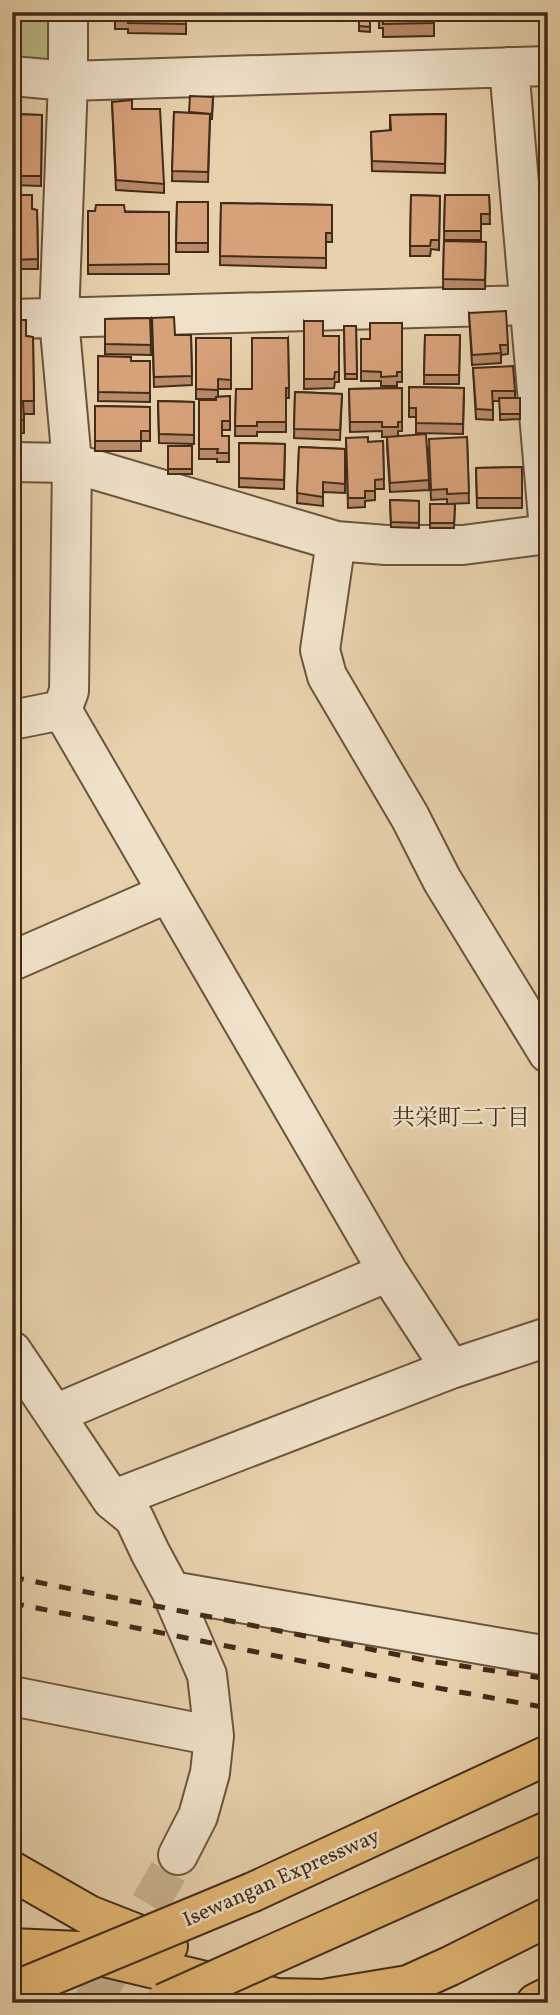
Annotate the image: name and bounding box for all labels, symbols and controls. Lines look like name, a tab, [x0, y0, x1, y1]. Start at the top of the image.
district label: 共栄町二丁目	[392, 1103, 530, 1135]
street label: Isewangan Expressway	[179, 1822, 385, 1935]

